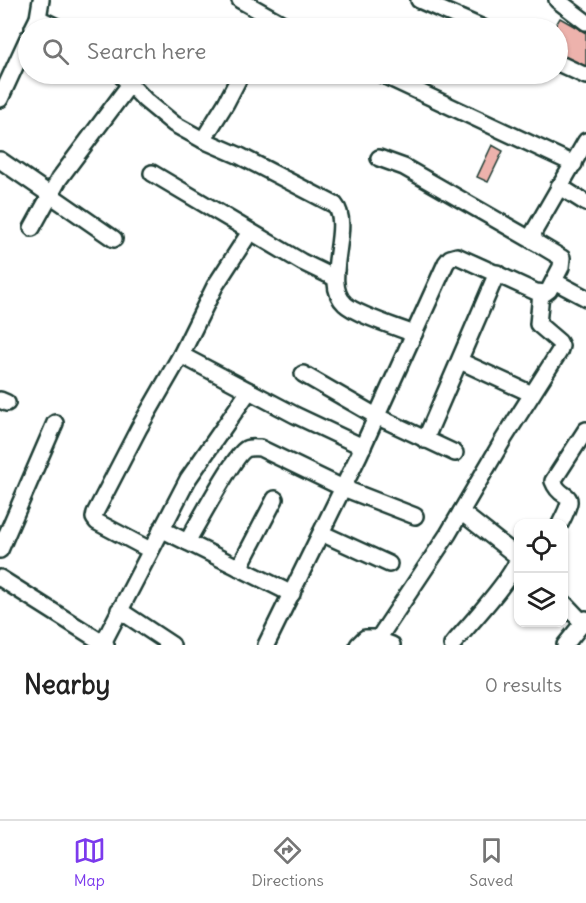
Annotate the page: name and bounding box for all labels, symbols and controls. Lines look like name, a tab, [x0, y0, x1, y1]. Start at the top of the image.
search box	[18, 18, 568, 84]
icon: search	[39, 35, 72, 68]
text: Search here	[87, 37, 206, 65]
map controls	[514, 519, 568, 627]
button: locate	[514, 519, 568, 573]
button: layers	[514, 573, 568, 627]
text: Nearby	[24, 668, 110, 701]
text: 0 results	[485, 672, 562, 697]
tab: Map	[73, 834, 106, 890]
tab: Directions	[251, 834, 324, 890]
tab: Saved	[469, 834, 513, 890]

